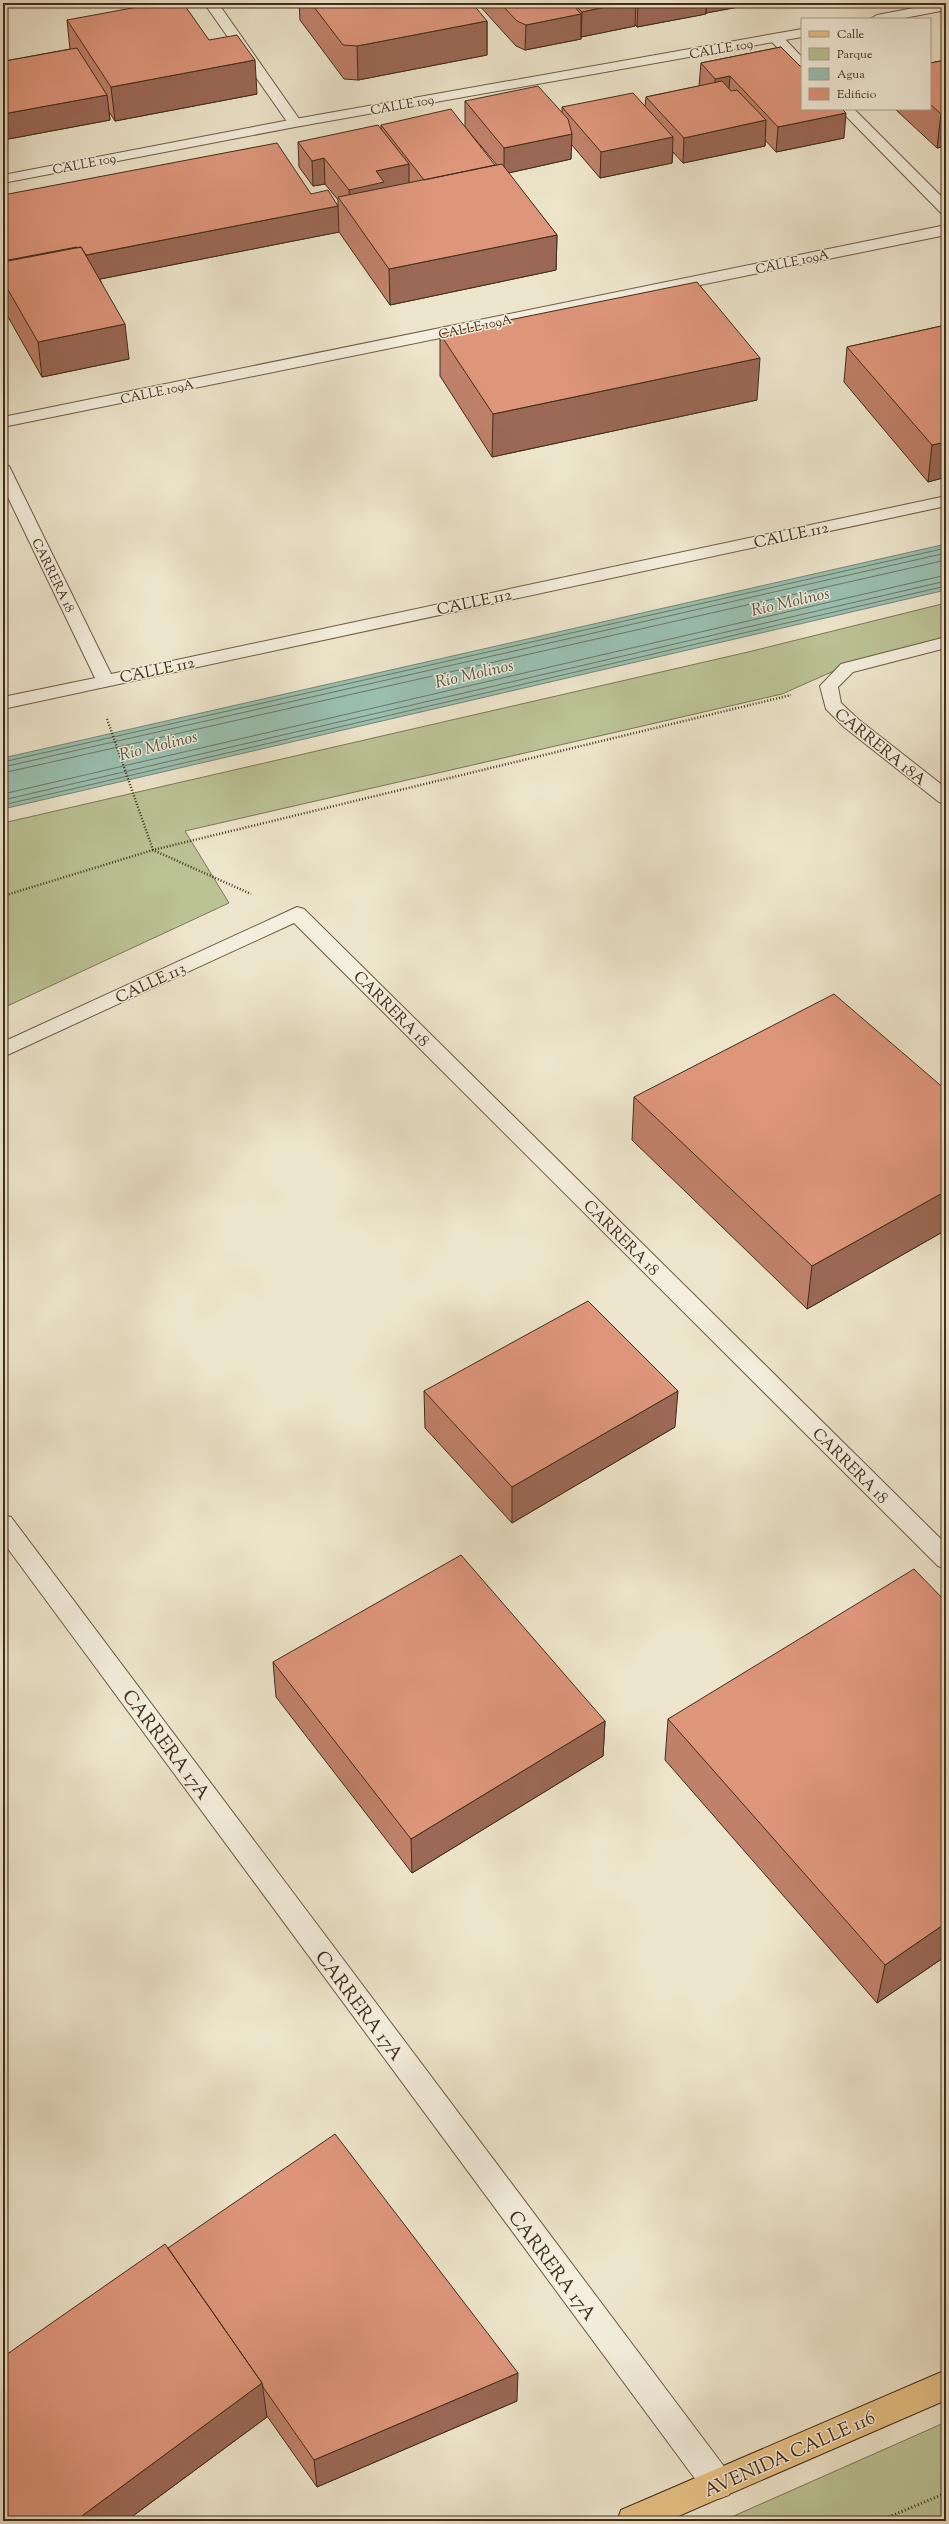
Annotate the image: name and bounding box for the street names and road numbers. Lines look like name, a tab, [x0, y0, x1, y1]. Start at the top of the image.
street label: CALLE 109	[688, 36, 755, 64]
street label: CALLE 109	[369, 92, 436, 120]
street label: CALLE 109	[51, 150, 118, 180]
street label: CALLE 109A	[754, 246, 831, 280]
street label: CALLE 109A	[437, 311, 514, 345]
street label: CALLE 109A	[119, 376, 196, 410]
street label: CALLE 112	[752, 517, 832, 556]
street label: CARRERA 18	[26, 536, 78, 616]
street label: CALLE 112	[435, 584, 515, 623]
street label: CALLE 112	[118, 652, 198, 691]
street label: CARRERA 18A	[829, 704, 930, 792]
street label: CALLE 113	[112, 958, 190, 1011]
street label: CARRERA 18	[347, 967, 433, 1053]
street label: CARRERA 18	[577, 1196, 663, 1282]
street label: CARRERA 18	[806, 1424, 892, 1510]
street label: CARRERA 17A	[115, 1685, 216, 1807]
street label: CARRERA 17A	[308, 1946, 409, 2068]
street label: CARRERA 17A	[501, 2206, 602, 2328]
street label: AVENIDA CALLE 116	[700, 2405, 880, 2505]

